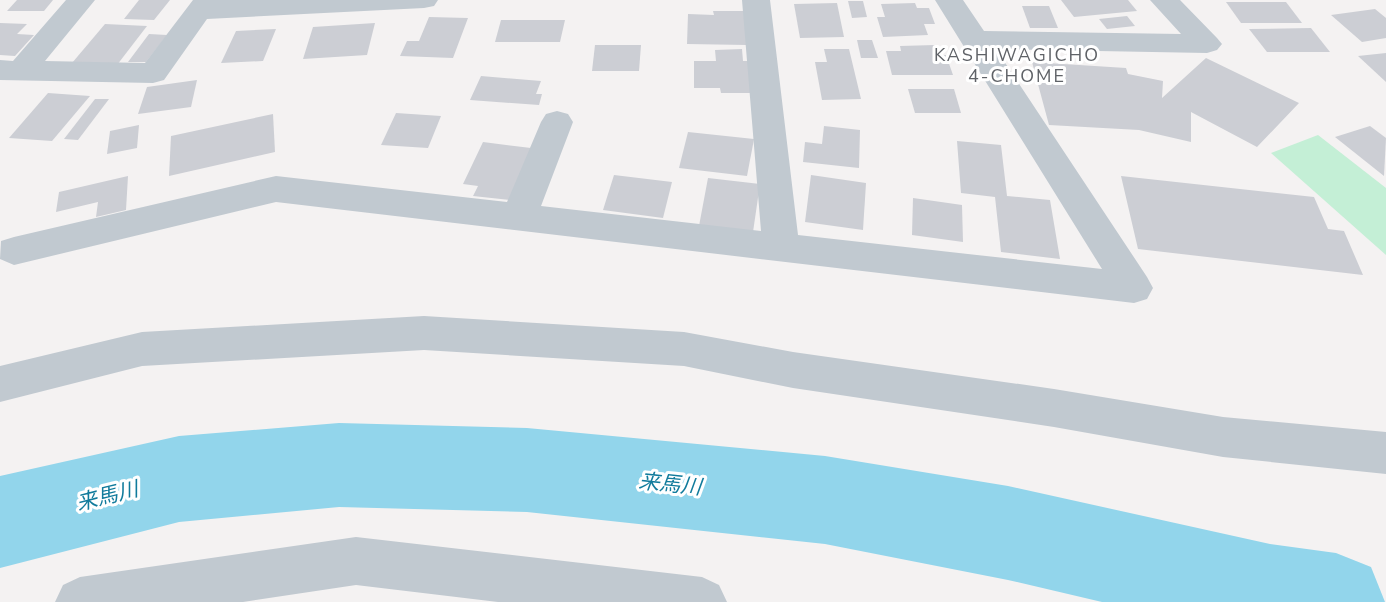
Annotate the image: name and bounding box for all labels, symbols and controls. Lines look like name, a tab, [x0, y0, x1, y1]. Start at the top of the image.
district label: KASHIWAGICHO 4-CHOME	[934, 43, 1100, 88]
water label: 来馬川	[637, 467, 705, 501]
water label: 来馬川	[73, 474, 143, 517]

